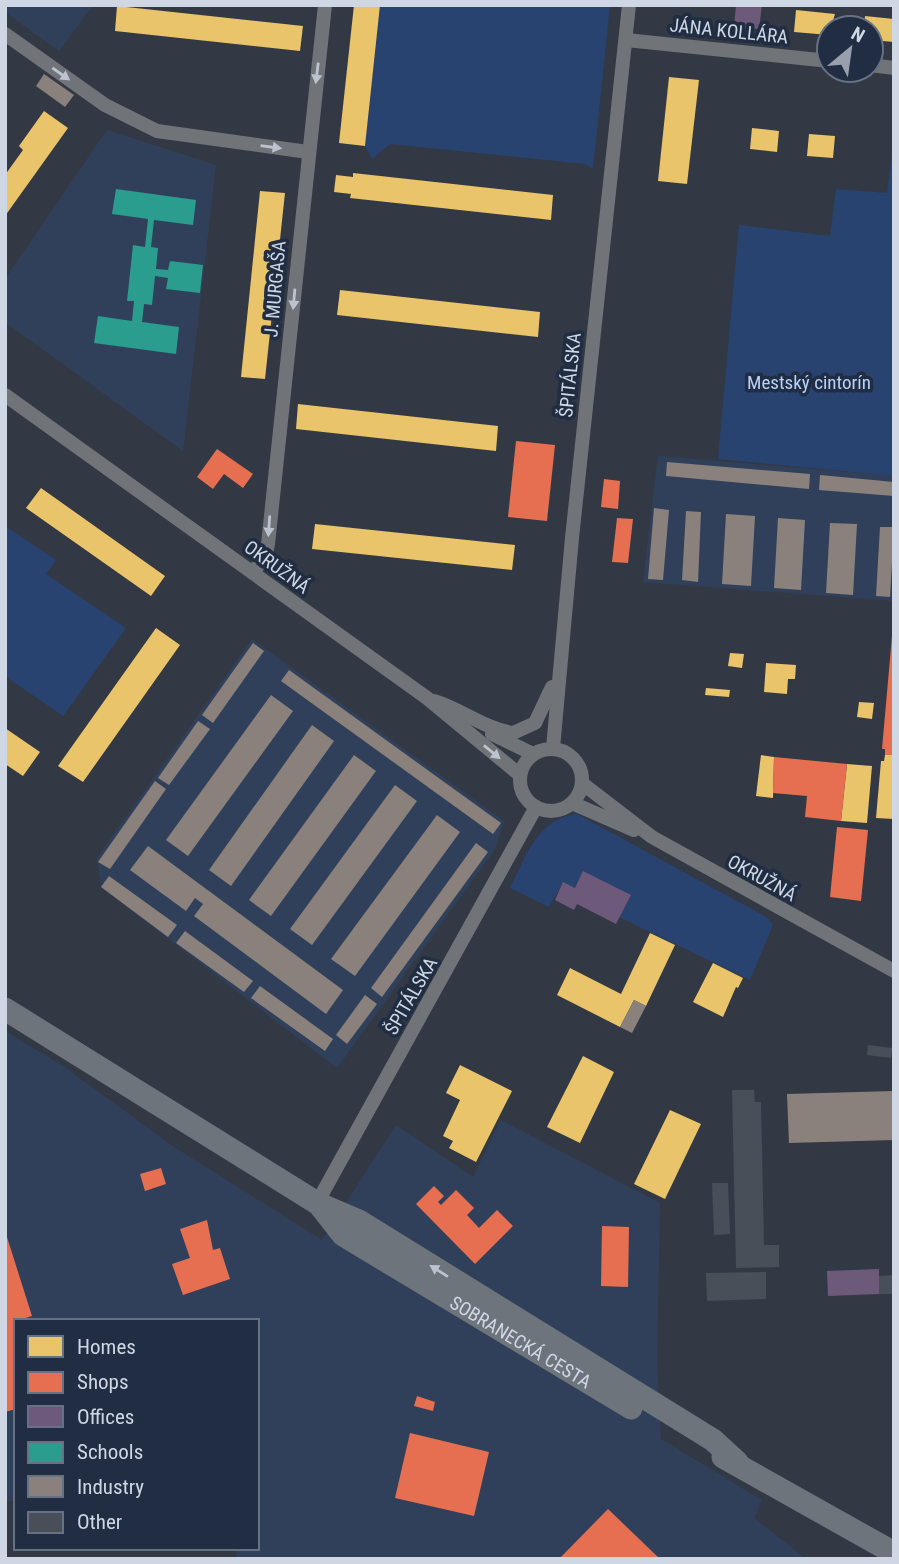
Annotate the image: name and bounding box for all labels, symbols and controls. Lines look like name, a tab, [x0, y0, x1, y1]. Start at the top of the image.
street label: JÁNA KOLLÁRA	[669, 13, 789, 49]
north arrow	[815, 14, 885, 84]
text: N	[847, 22, 869, 47]
one-way arrow	[311, 62, 322, 84]
one-way arrow	[52, 67, 70, 81]
one-way arrow	[260, 141, 282, 152]
street label: J. MURGAŠA	[259, 240, 291, 338]
one-way arrow	[288, 289, 299, 311]
street label: ŠPITÁLSKA	[554, 331, 586, 419]
park label: Mestský cintorín	[747, 371, 871, 394]
one-way arrow	[263, 515, 274, 537]
street label: OKRUŽNÁ	[240, 536, 314, 598]
one-way arrow	[484, 744, 501, 759]
street label: OKRUŽNÁ	[723, 850, 801, 906]
street label: ŠPITÁLSKA	[380, 953, 442, 1039]
one-way arrow	[430, 1264, 449, 1277]
street label: SOBRANECKÁ CESTA	[446, 1291, 596, 1393]
legend	[14, 1319, 259, 1550]
text: Homes	[77, 1335, 136, 1359]
text: Shops	[77, 1370, 129, 1394]
text: Offices	[77, 1405, 134, 1429]
text: Schools	[77, 1440, 143, 1464]
text: Industry	[77, 1475, 144, 1499]
text: Other	[77, 1510, 122, 1534]

